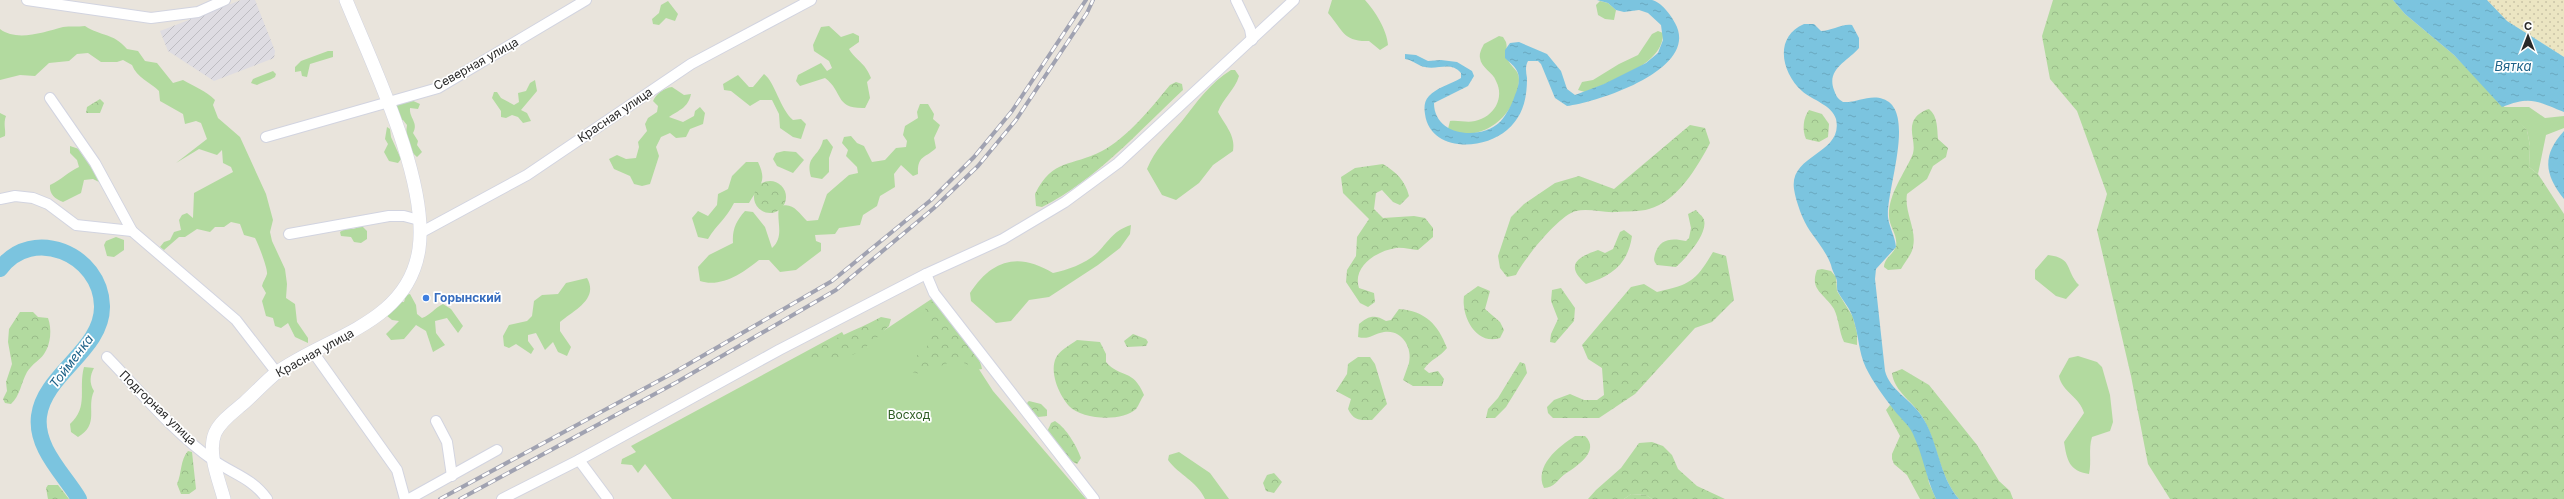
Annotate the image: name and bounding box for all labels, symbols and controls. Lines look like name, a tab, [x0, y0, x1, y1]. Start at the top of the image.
north arrow	[2508, 16, 2548, 56]
text: С	[2524, 19, 2532, 33]
street label: Северная улица	[431, 34, 521, 93]
water label: Вятка	[2495, 58, 2532, 74]
street label: Красная улица	[574, 84, 655, 145]
place label: Горынский	[434, 290, 501, 305]
marker: Горынский	[421, 293, 431, 303]
street label: Красная улица	[273, 325, 356, 380]
water label: Тойменка	[46, 331, 96, 391]
street label: Подгорная улица	[117, 367, 200, 448]
park label: Восход	[888, 407, 931, 422]

